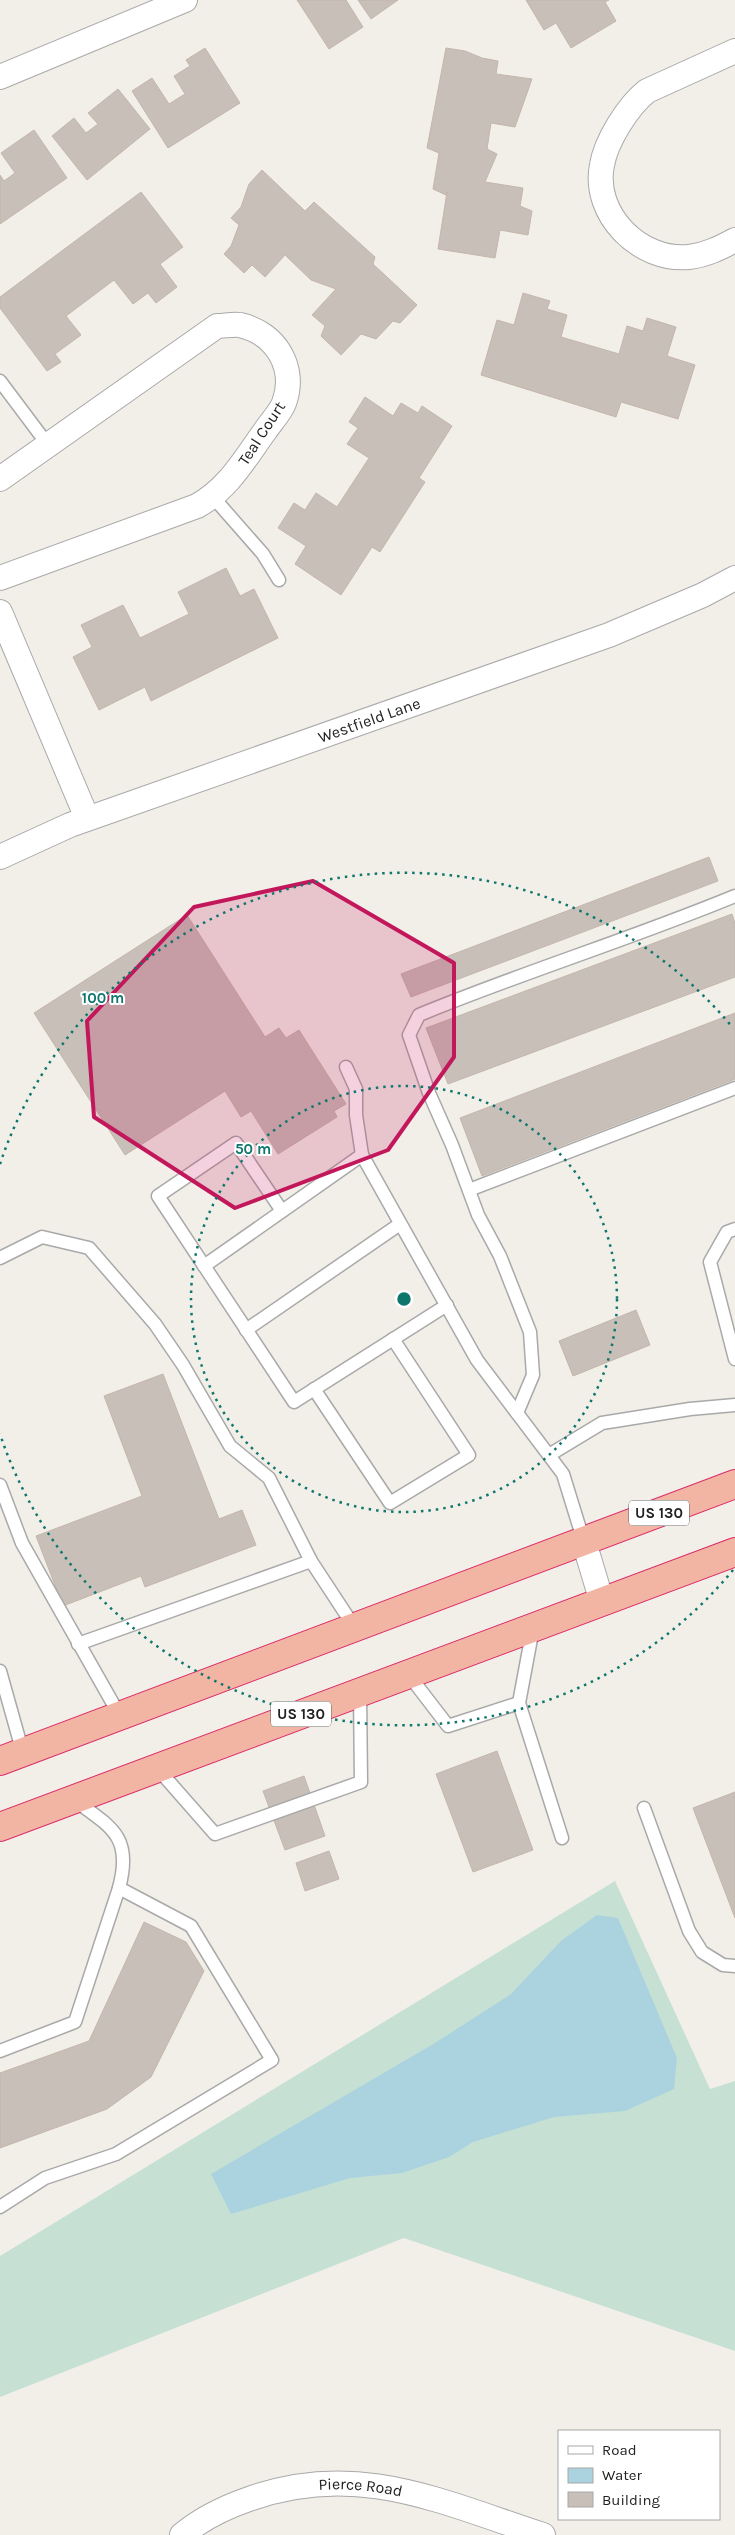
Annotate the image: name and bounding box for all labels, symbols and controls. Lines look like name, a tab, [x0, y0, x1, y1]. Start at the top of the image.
street label: Teal Court	[234, 398, 289, 469]
street label: Westfield Lane	[316, 693, 423, 747]
text: 100 m	[82, 989, 124, 1007]
text: 50 m	[235, 1140, 271, 1158]
centre of rings	[395, 1290, 413, 1308]
road number: US 130	[629, 1500, 689, 1526]
road number: US 130	[271, 1702, 331, 1726]
legend	[558, 2430, 720, 2520]
text: Road	[602, 2441, 637, 2459]
text: Water	[602, 2466, 643, 2484]
street label: Pierce Road	[318, 2474, 404, 2501]
text: Building	[602, 2491, 660, 2509]

